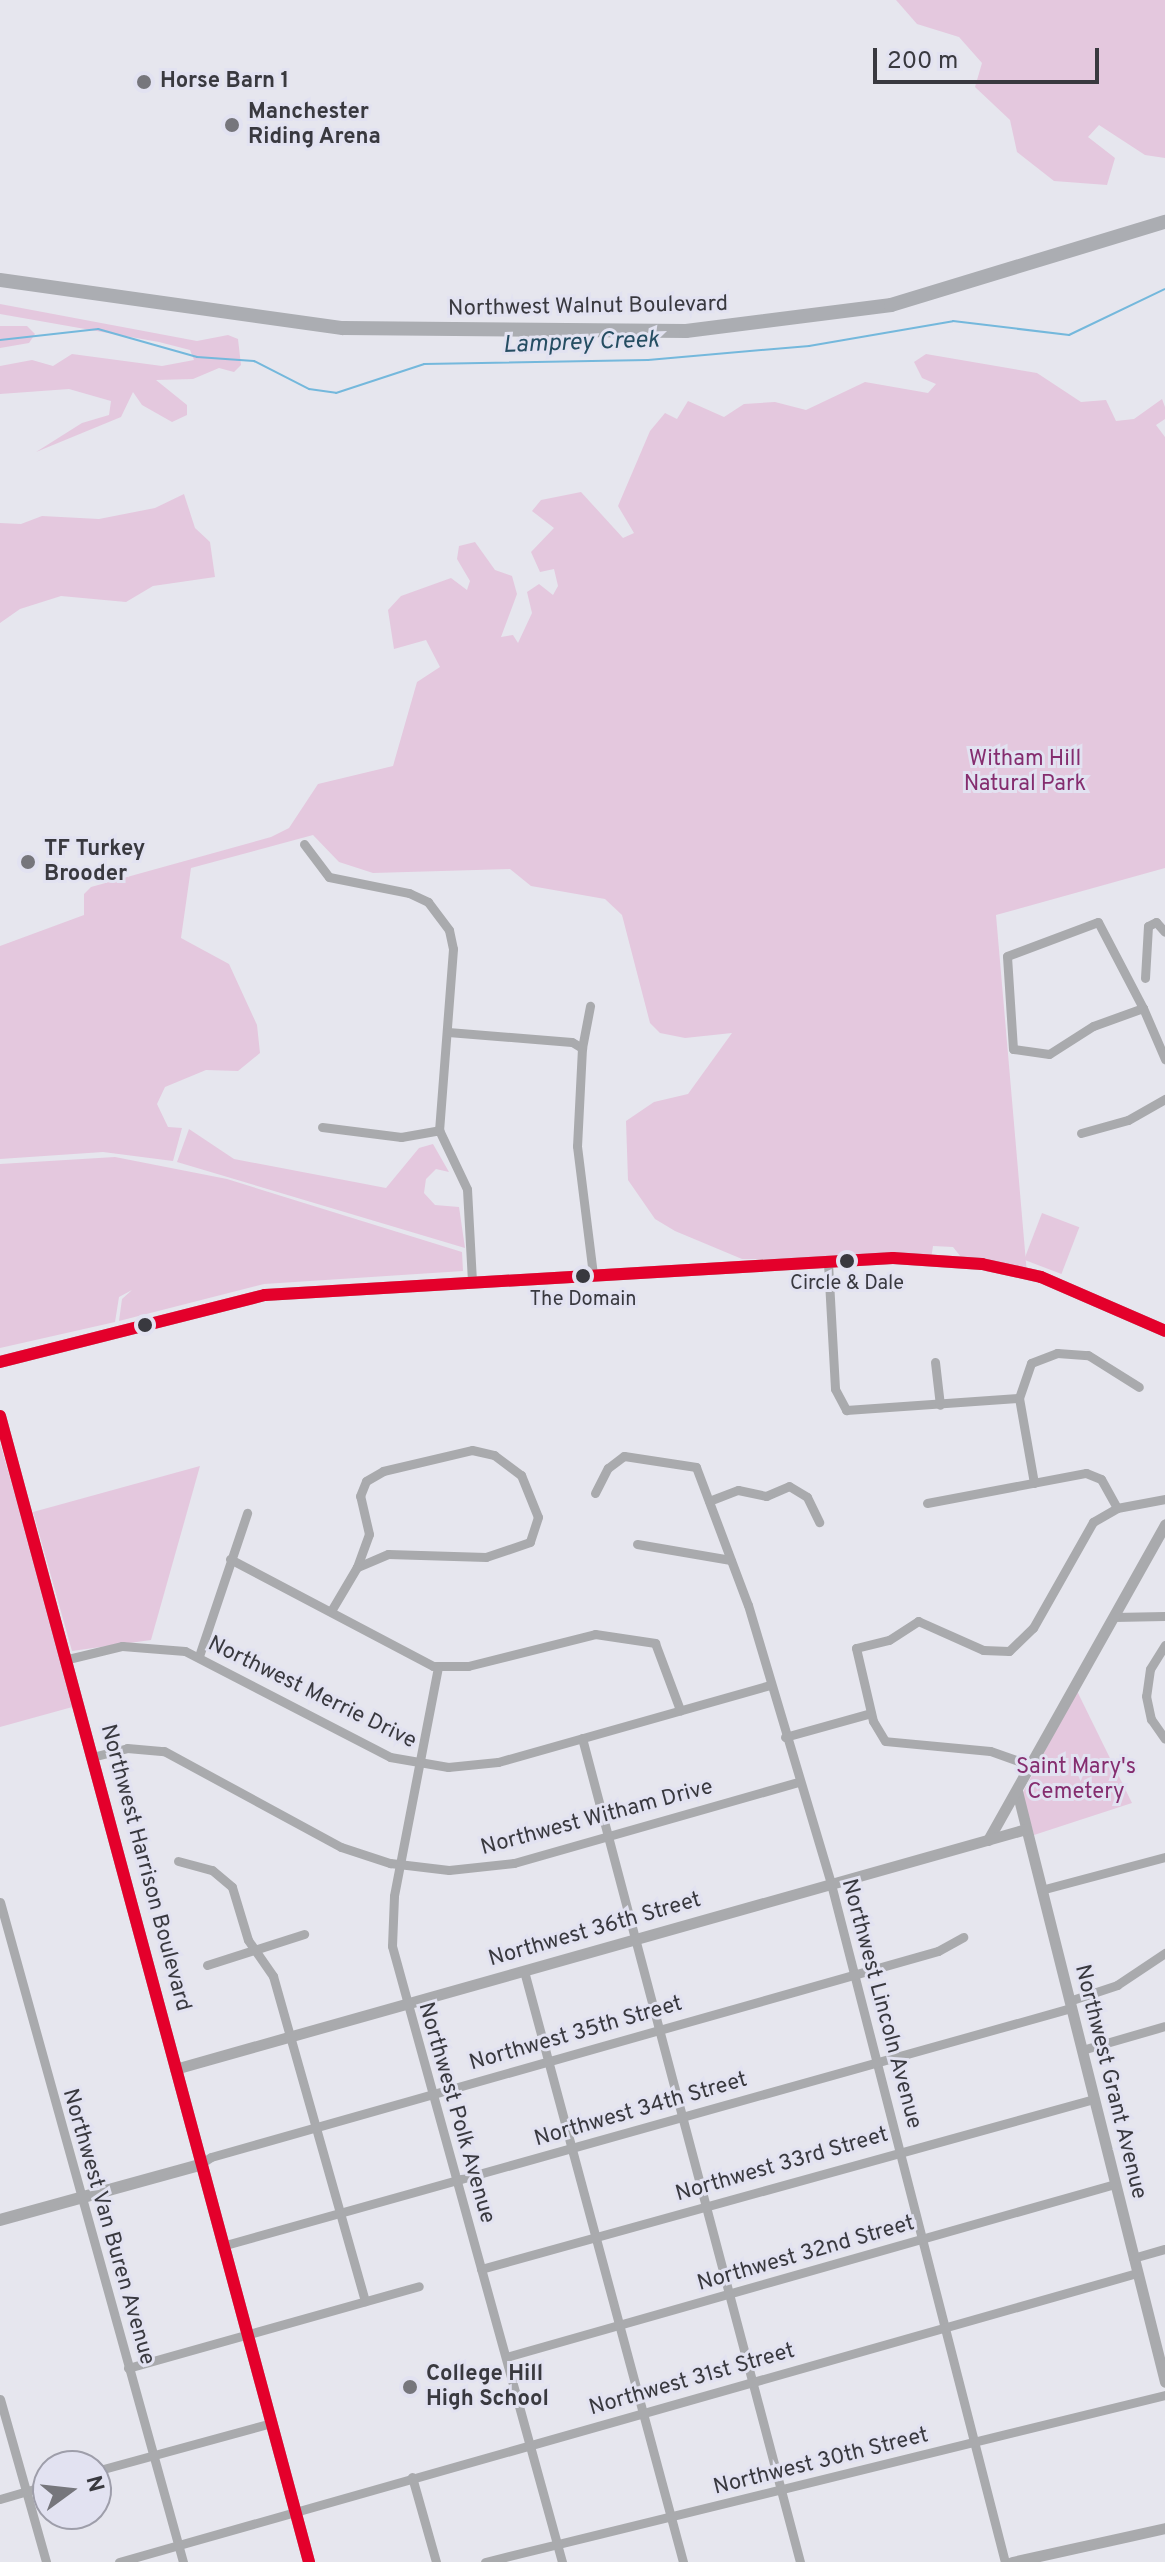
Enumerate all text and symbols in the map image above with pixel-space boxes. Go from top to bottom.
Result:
scale bar [877,32,1103,82]
text: 200 m [887,47,958,77]
place label: Horse Barn 1 [160,69,289,95]
marker: Horse Barn 1 [135,73,153,91]
place label: Manchester Riding Arena [248,99,382,150]
marker: Manchester Riding Arena [223,116,241,134]
street label: Northwest Walnut Boulevard [448,291,728,323]
water label: Lamprey Creek [502,327,660,361]
park label: Witham Hill Natural Park [964,746,1086,798]
place label: TF Turkey Brooder [44,836,145,888]
marker: TF Turkey Brooder [19,853,37,871]
marker: Circle & Dale [839,1253,855,1269]
marker: The Domain [575,1268,591,1284]
place label: Circle & Dale [790,1272,904,1296]
place label: The Domain [529,1288,637,1312]
unlabelled marker [137,1317,153,1333]
street label: Northwest Merrie Drive [203,1631,421,1755]
street label: Northwest Harrison Boulevard [94,1722,196,2014]
park label: Saint Mary's Cemetery [1016,1754,1136,1806]
street label: Northwest Witham Drive [478,1774,716,1862]
street label: Northwest Lincoln Avenue [835,1876,927,2132]
street label: Northwest 36th Street [486,1887,704,1973]
street label: Northwest Grant Avenue [1068,1962,1152,2202]
street label: Northwest 35th Street [466,1991,686,2077]
street label: Northwest Polk Avenue [412,1999,500,2227]
street label: Northwest 34th Street [531,2067,751,2153]
street label: Northwest Van Buren Avenue [56,2085,160,2369]
street label: Northwest 33rd Street [673,2122,891,2208]
street label: Northwest 32nd Street [694,2210,918,2298]
street label: Northwest 31st Street [586,2338,798,2422]
place label: College Hill High School [426,2361,549,2412]
marker: College Hill High School [401,2378,419,2396]
street label: Northwest 30th Street [711,2423,931,2501]
north arrow [32,2450,112,2530]
text: N [79,2473,109,2495]

